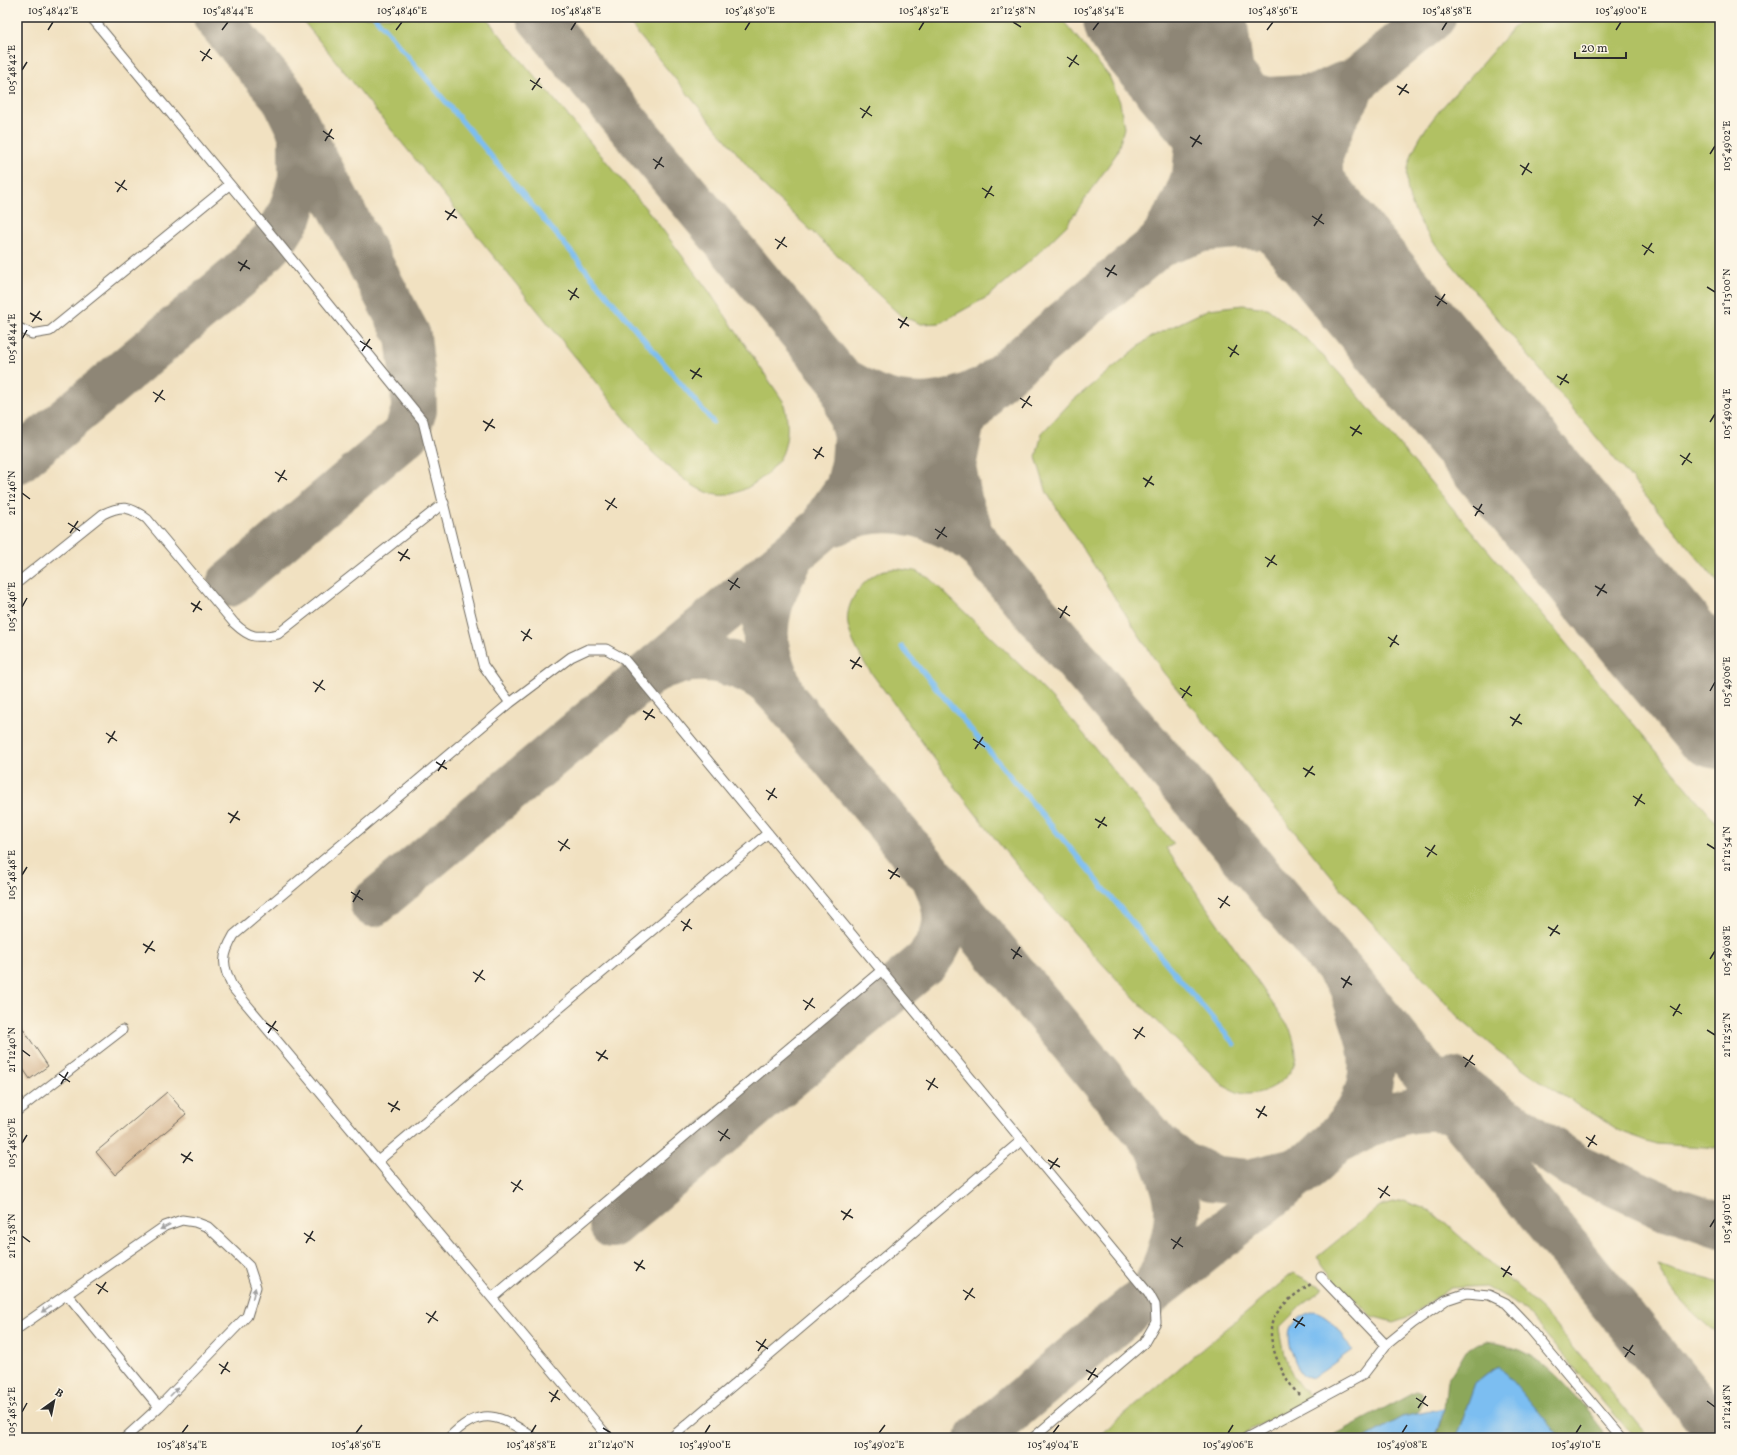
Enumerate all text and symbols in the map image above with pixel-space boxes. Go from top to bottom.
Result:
text: 105°48'42"E [28,4,78,18]
text: 105°48'44"E [203,4,253,18]
text: 105°48'46"E [377,4,427,18]
text: 105°48'48"E [551,4,601,18]
text: 105°48'50"E [725,4,775,18]
text: 105°48'52"E [899,4,949,18]
text: 21°12'58"N [991,4,1036,18]
text: 105°48'54"E [1074,4,1124,18]
text: 105°48'56"E [1248,4,1298,18]
text: 105°48'58"E [1422,4,1472,18]
text: 105°49'00"E [1595,4,1647,18]
scale bar [1575,34,1626,60]
text: 20 m [1581,41,1608,57]
text: 105°48'42"E [5,45,19,95]
text: 105°49'02"E [1720,121,1734,171]
text: 21°13'00"N [1720,268,1734,315]
text: 105°48'44"E [5,314,19,364]
text: 105°49'04"E [1720,389,1734,439]
text: 21°12'46"N [5,470,19,516]
text: 105°48'46"E [5,582,19,632]
text: 105°49'06"E [1720,657,1734,707]
text: 21°12'54"N [1720,826,1734,872]
text: 105°48'48"E [5,850,19,900]
text: 105°49'08"E [1720,926,1734,976]
text: 21°12'52"N [1720,1012,1734,1057]
text: 21°12'40"N [5,1027,19,1073]
text: 105°48'50"E [5,1118,19,1168]
text: 105°49'10"E [1720,1194,1734,1244]
text: 21°12'38"N [5,1213,19,1259]
one-way arrow [159,1224,170,1230]
one-way arrow [251,1286,257,1299]
one-way arrow [41,1305,51,1313]
north arrow [34,1381,74,1421]
text: 21°12'48"N [1720,1384,1734,1429]
text: B [51,1386,66,1402]
text: 105°48'52"E [5,1387,19,1437]
one-way arrow [169,1387,178,1397]
text: 105°48'54"E [157,1438,207,1452]
text: 105°48'56"E [331,1438,381,1452]
text: 105°48'58"E [506,1438,556,1452]
text: 21°12'40"N [588,1438,634,1452]
text: 105°49'00"E [679,1438,731,1452]
text: 105°49'02"E [854,1438,904,1452]
text: 105°49'04"E [1028,1438,1078,1452]
text: 105°49'06"E [1203,1438,1253,1452]
text: 105°49'08"E [1377,1438,1427,1452]
text: 105°49'10"E [1551,1438,1601,1452]

